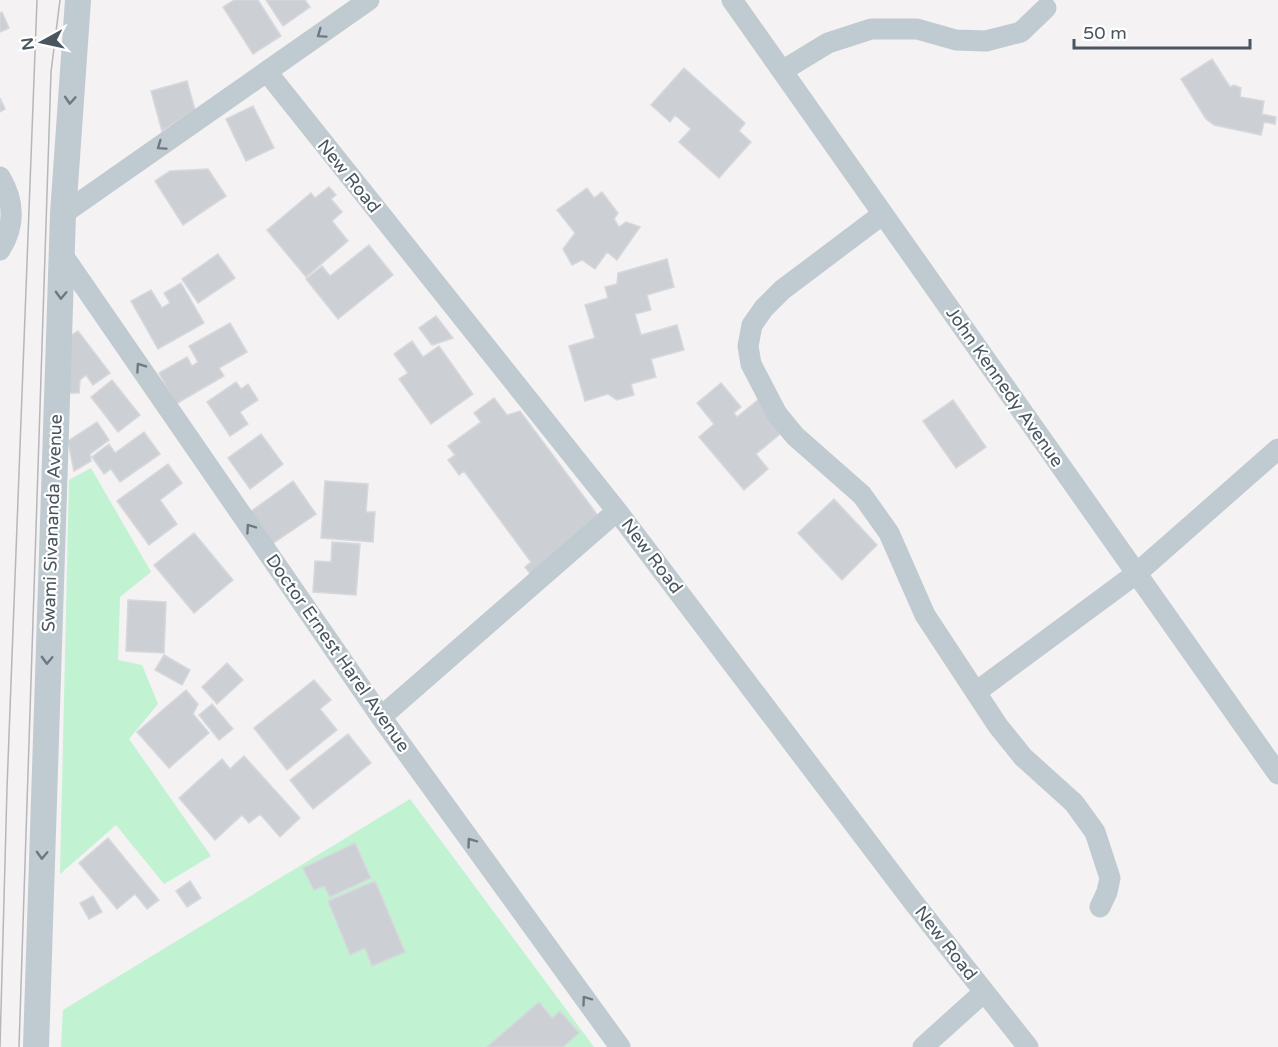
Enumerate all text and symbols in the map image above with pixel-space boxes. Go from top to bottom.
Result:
north arrow [12,12,72,72]
scale bar [1074,12,1250,50]
text: 50 m [1083,22,1127,44]
one-way arrow [316,27,327,38]
text: N [17,36,39,52]
one-way arrow [64,96,77,105]
street label: New Road [313,135,385,217]
one-way arrow [157,139,168,150]
one-way arrow [54,290,67,299]
street label: John Kennedy Avenue [941,303,1069,471]
one-way arrow [136,363,147,374]
street label: Swami Sivananda Avenue [37,414,67,632]
street label: New Road [617,514,687,598]
one-way arrow [246,524,257,535]
street label: Doctor Ernest Harel Avenue [261,550,415,756]
one-way arrow [41,656,54,665]
one-way arrow [468,837,479,848]
one-way arrow [35,851,48,860]
street label: New Road [910,901,982,985]
one-way arrow [582,995,593,1006]

